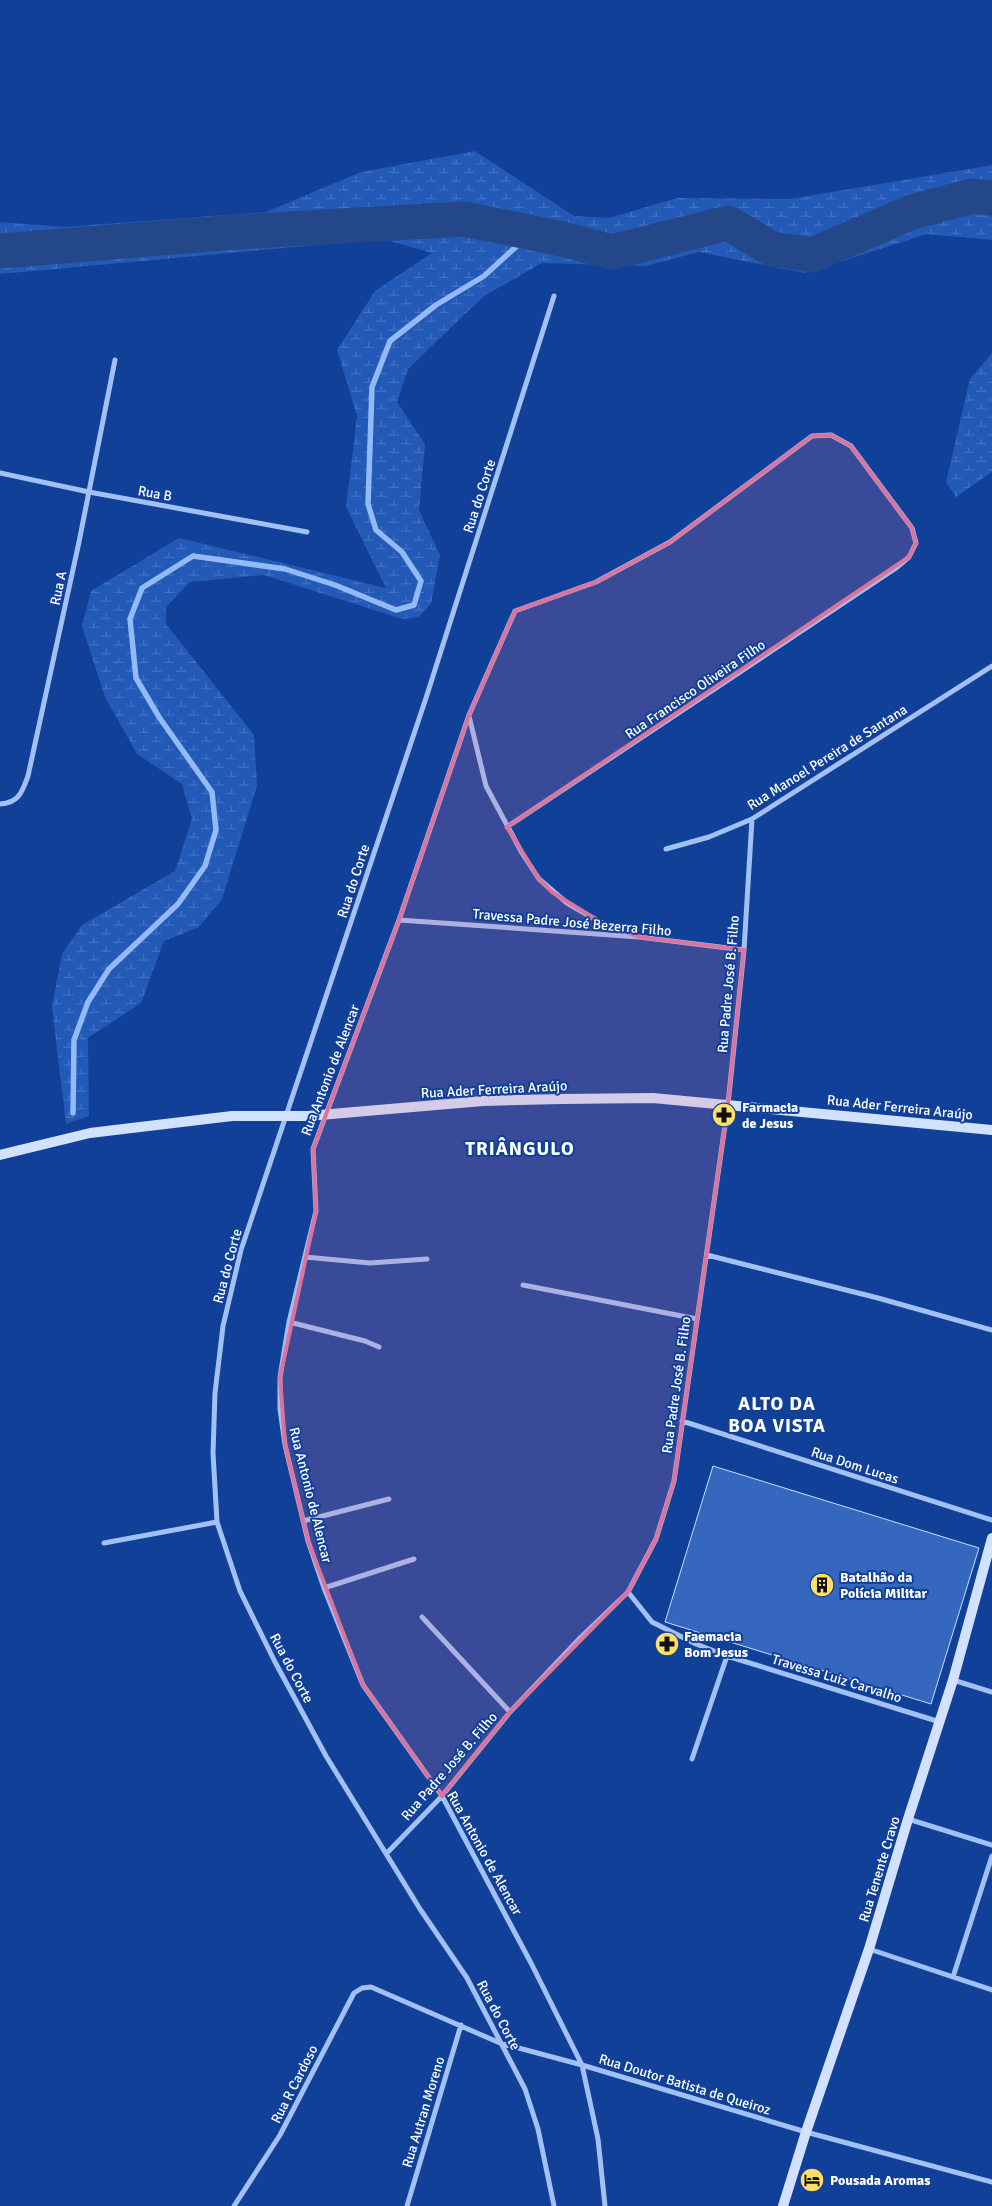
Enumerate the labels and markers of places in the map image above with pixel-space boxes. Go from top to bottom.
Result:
place label: Farmacia de Jesus [742,1099,798,1132]
pharmacy icon: Farmacia de Jesus [711,1102,737,1128]
place label: Batalhão da Polícia Militar [840,1569,927,1602]
building icon: Batalhão da Polícia Militar [809,1572,835,1598]
place label: Faemacia Bom Jesus [684,1628,748,1661]
pharmacy icon: Faemacia Bom Jesus [654,1631,680,1657]
hotel icon: Pousada Aromas [799,2167,825,2193]
place label: Pousada Aromas [830,2172,930,2189]

